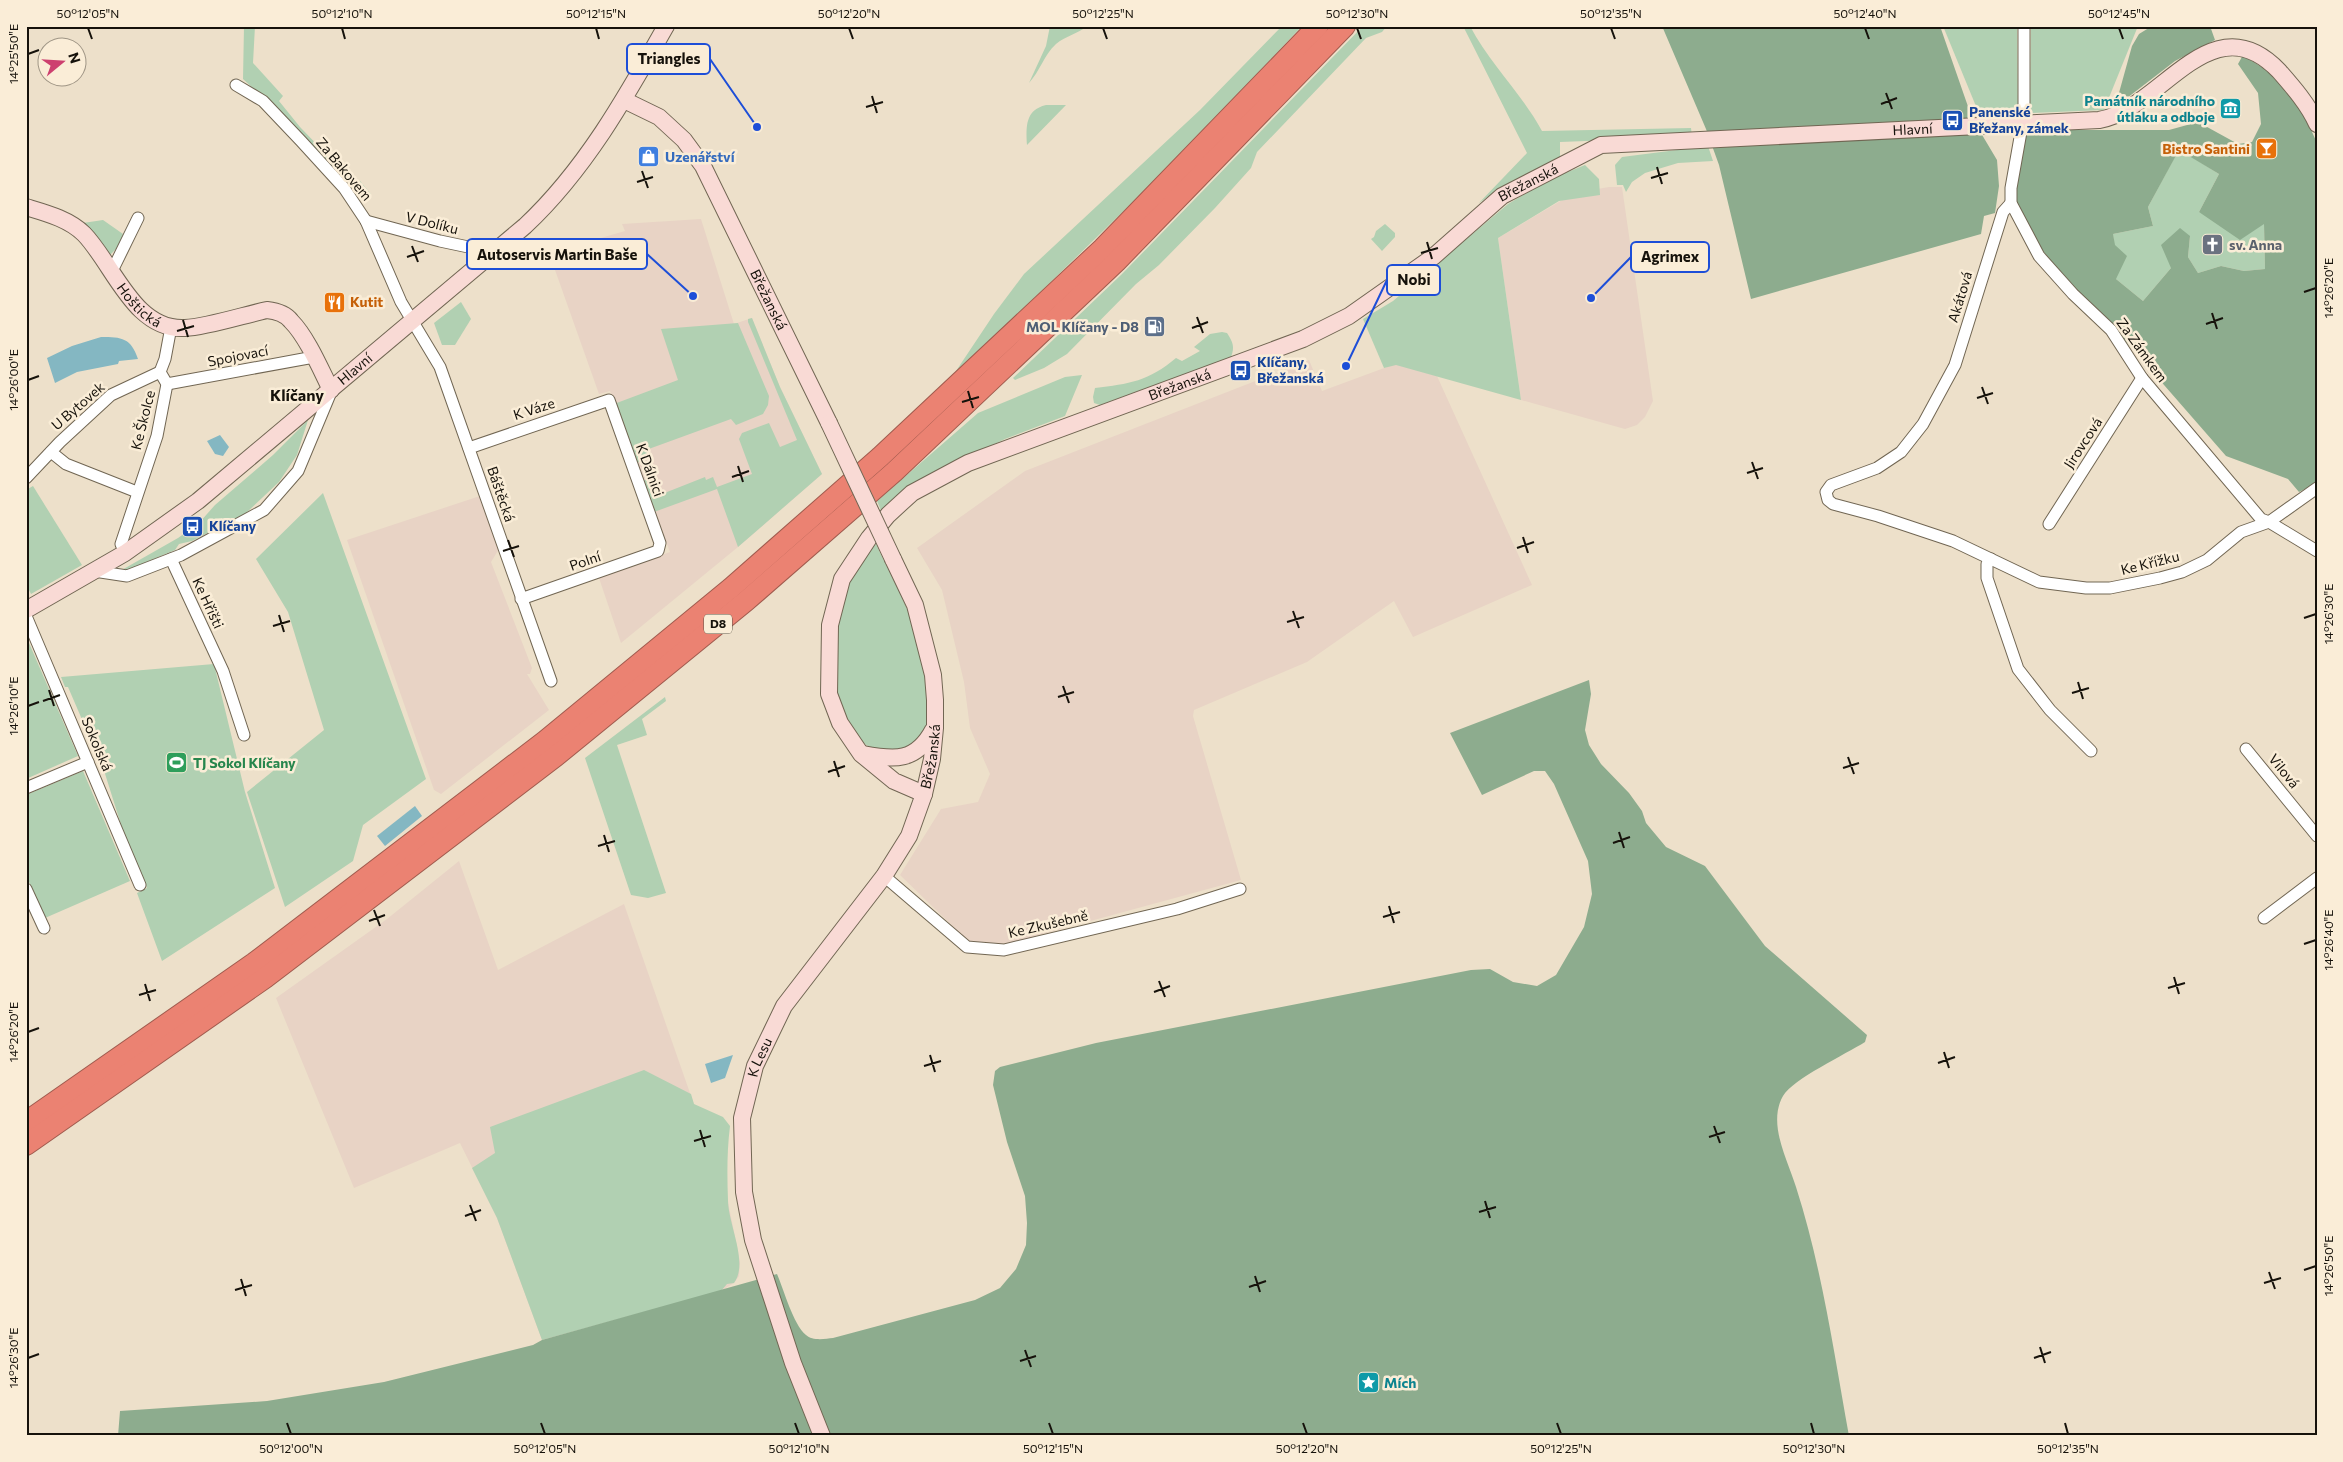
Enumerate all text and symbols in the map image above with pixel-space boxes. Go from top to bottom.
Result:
text: 50°12'05"N [57,6,119,20]
text: 50°12'10"N [311,6,373,20]
text: 50°12'15"N [566,6,626,20]
text: 50°12'20"N [818,6,880,20]
text: 50°12'25"N [1072,6,1134,20]
text: 50°12'30"N [1326,6,1388,20]
text: 50°12'35"N [1580,6,1642,20]
text: 50°12'40"N [1833,6,1897,20]
text: 50°12'45"N [2088,6,2150,20]
text: 14°25'50"E [6,24,20,84]
north arrow [38,38,88,88]
callout: Triangles [627,44,710,74]
text: Triangles [638,49,700,67]
text: N [65,50,85,65]
place label: Památník národního útlaku a odboje [2084,92,2215,125]
museum icon: Památník národního útlaku a odboje [2219,97,2243,121]
place label: Panenské Břežany, zámek [1969,103,2069,136]
bus stop icon: Panenské Břežany, zámek [1941,108,1965,132]
street label: Hlavní [1892,119,1933,138]
street label: Za Bakovem [313,133,376,204]
bar icon: Bistro Santini [2254,137,2278,161]
place label: Bistro Santini [2162,140,2250,157]
shop icon: Uzenářství [637,145,661,169]
place label: Uzenářství [665,148,736,165]
street label: Břežanská [1495,160,1561,205]
street label: V Dolíku [404,208,460,237]
church icon: sv. Anna [2201,233,2225,257]
place label: sv. Anna [2229,236,2282,253]
callout: Autoservis Martin Baše [467,239,647,269]
callout: Agrimex [1631,242,1709,272]
text: Autoservis Martin Baše [477,245,637,263]
text: Agrimex [1641,247,1700,265]
text: 14°26'20"E [2321,258,2335,318]
callout: Nobi [1387,265,1440,295]
street label: Břežanská [747,266,791,333]
street label: Akátová [1944,269,1975,324]
text: Nobi [1397,270,1431,288]
street label: Hoštická [114,279,164,331]
restaurant icon: Kutit [322,290,346,314]
place label: Kutit [350,293,383,310]
street label: Za Zámkem [2113,314,2171,385]
fuel station icon: MOL Klíčany - D8 [1143,315,1167,339]
place label: MOL Klíčany - D8 [1026,318,1139,335]
street label: Spojovací [206,341,270,370]
text: 14°26'00"E [6,349,20,411]
street label: Hlavní [334,349,376,388]
place label: Klíčany, Břežanská [1257,353,1324,386]
bus stop icon: Klíčany, Břežanská [1229,358,1253,382]
street label: Břežanská [1146,365,1213,404]
street label: U Bytovek [48,378,108,433]
district label: Klíčany [270,385,324,404]
street label: Ke Školce [127,388,158,451]
street label: K Váze [511,394,557,423]
street label: Jirovcová [2060,414,2105,471]
street label: K Dálnici [633,441,668,499]
street label: Báštěcká [484,464,519,524]
bus stop icon: Klíčany [181,514,205,538]
place label: Klíčany [209,517,257,534]
street label: Polní [567,547,603,574]
street label: Ke Křížku [2119,547,2181,578]
street label: Ke Hřišti [189,575,228,631]
text: 14°26'30"E [2321,584,2335,644]
road number: D8 [704,614,732,634]
text: 14°26'10"E [6,677,20,735]
street label: Sokolská [79,714,116,773]
street label: Břežanská [916,724,943,790]
street label: Vilová [2265,750,2303,791]
sports icon: TJ Sokol Klíčany [165,751,189,775]
place label: TJ Sokol Klíčany [193,754,296,771]
street label: Ke Zkušebně [1006,906,1089,941]
text: 14°26'40"E [2321,910,2335,970]
text: 14°26'20"E [6,1002,20,1062]
street label: K Lesu [744,1035,775,1079]
text: 14°26'50"E [2321,1236,2335,1296]
text: 14°26'30"E [6,1328,20,1388]
place icon: Mích [1356,1371,1380,1395]
place label: Mích [1384,1374,1416,1391]
text: 50°12'00"N [259,1441,323,1455]
text: 50°12'05"N [514,1441,576,1455]
text: 50°12'10"N [768,1441,830,1455]
text: 50°12'15"N [1023,1441,1083,1455]
text: 50°12'20"N [1276,1441,1338,1455]
text: 50°12'25"N [1530,1441,1592,1455]
text: 50°12'30"N [1783,1441,1845,1455]
text: 50°12'35"N [2037,1441,2099,1455]

